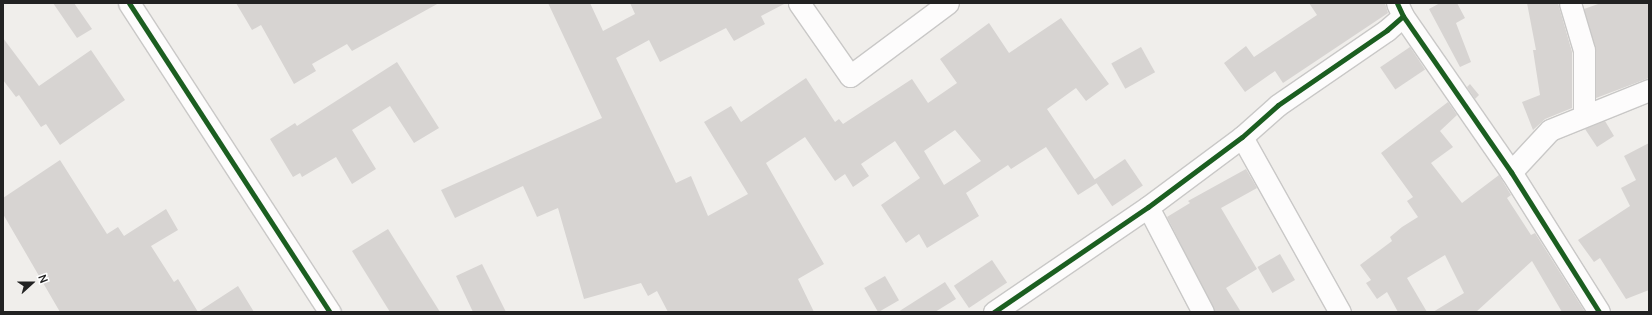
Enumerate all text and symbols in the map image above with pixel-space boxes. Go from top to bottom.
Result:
north arrow [12,263,52,303]
text: N [35,272,52,285]

